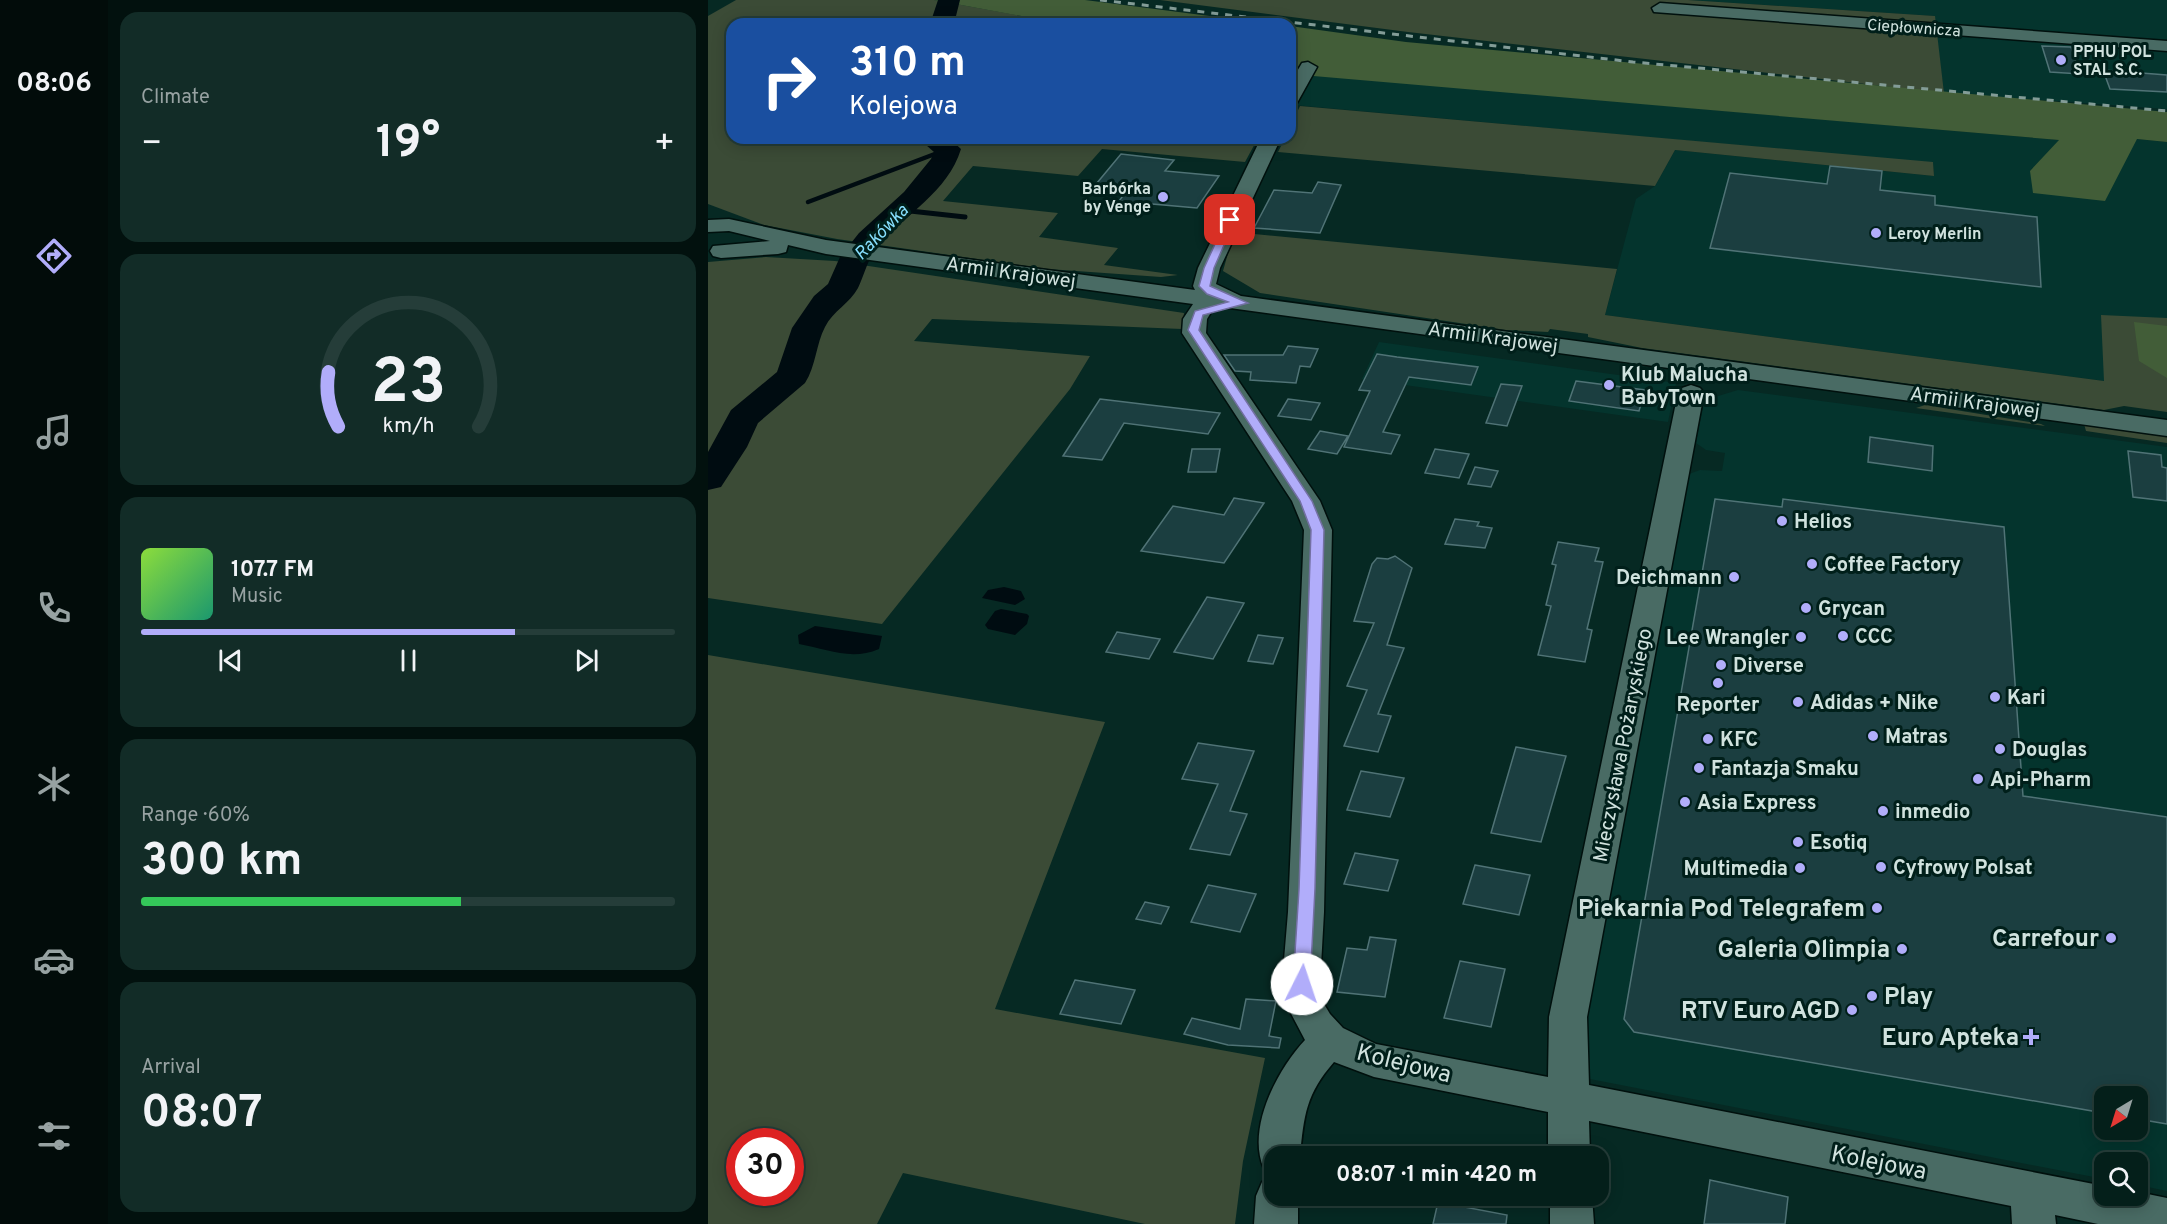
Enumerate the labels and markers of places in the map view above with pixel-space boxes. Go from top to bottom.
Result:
place label: PPHU POL STAL S.C. [2073,43,2151,81]
marker: PPHU POL STAL S.C. [2054,53,2068,67]
place label: Barbórka by Venge [1082,180,1151,218]
marker: Barbórka by Venge [1156,190,1170,204]
pin [1204,194,1255,245]
place label: Leroy Merlin [1888,225,1981,245]
marker: Leroy Merlin [1869,226,1883,240]
place label: Klub Malucha BabyTown [1621,363,1748,412]
marker: Klub Malucha BabyTown [1602,378,1616,392]
place label: Helios [1794,510,1852,536]
marker: Helios [1775,514,1789,528]
place label: Coffee Factory [1824,553,1961,579]
marker: Coffee Factory [1805,557,1819,571]
place label: Deichmann [1616,566,1722,592]
marker: Deichmann [1727,570,1741,584]
place label: Grycan [1818,597,1885,623]
marker: Grycan [1799,601,1813,615]
place label: CCC [1855,625,1893,651]
place label: Lee Wrangler [1666,626,1790,652]
marker: CCC [1836,629,1850,643]
marker: Lee Wrangler [1794,630,1808,644]
place label: Diverse [1733,654,1804,680]
marker: Diverse [1714,658,1728,672]
marker: Reporter [1711,676,1725,690]
place label: Kari [2007,686,2046,712]
marker: Kari [1988,690,2002,704]
place label: Adidas + Nike [1810,691,1938,717]
place label: Reporter [1677,693,1760,719]
marker: Adidas + Nike [1791,695,1805,709]
place label: Matras [1885,725,1948,751]
place label: KFC [1720,728,1758,754]
marker: Matras [1866,729,1880,743]
marker: KFC [1701,732,1715,746]
place label: Douglas [2012,738,2087,764]
marker: Douglas [1993,742,2007,756]
place label: Fantazja Smaku [1711,757,1859,783]
marker: Fantazja Smaku [1692,761,1706,775]
place label: Api-Pharm [1990,768,2091,794]
marker: Api-Pharm [1971,772,1985,786]
place label: Asia Express [1697,791,1817,817]
marker: Asia Express [1678,795,1692,809]
place label: inmedio [1895,800,1970,826]
marker: inmedio [1876,804,1890,818]
place label: Esotiq [1810,831,1868,857]
marker: Esotiq [1791,835,1805,849]
place label: Cyfrowy Polsat [1893,856,2033,882]
place label: Multimedia [1684,857,1788,883]
marker: Cyfrowy Polsat [1874,860,1888,874]
marker: Multimedia [1793,861,1807,875]
place label: Piekarnia Pod Telegrafem [1578,895,1865,925]
marker: Piekarnia Pod Telegrafem [1870,901,1884,915]
place label: Carrefour [1992,925,2099,955]
marker: Carrefour [2104,931,2118,945]
place label: Galeria Olimpia [1718,936,1890,966]
marker: Galeria Olimpia [1895,942,1909,956]
place label: Play [1884,983,1933,1013]
marker: Play [1865,989,1879,1003]
place label: RTV Euro AGD [1681,997,1840,1027]
marker: RTV Euro AGD [1845,1003,1859,1017]
place label: Euro Apteka [1882,1024,2019,1054]
marker: Euro Apteka [2024,1030,2038,1044]

